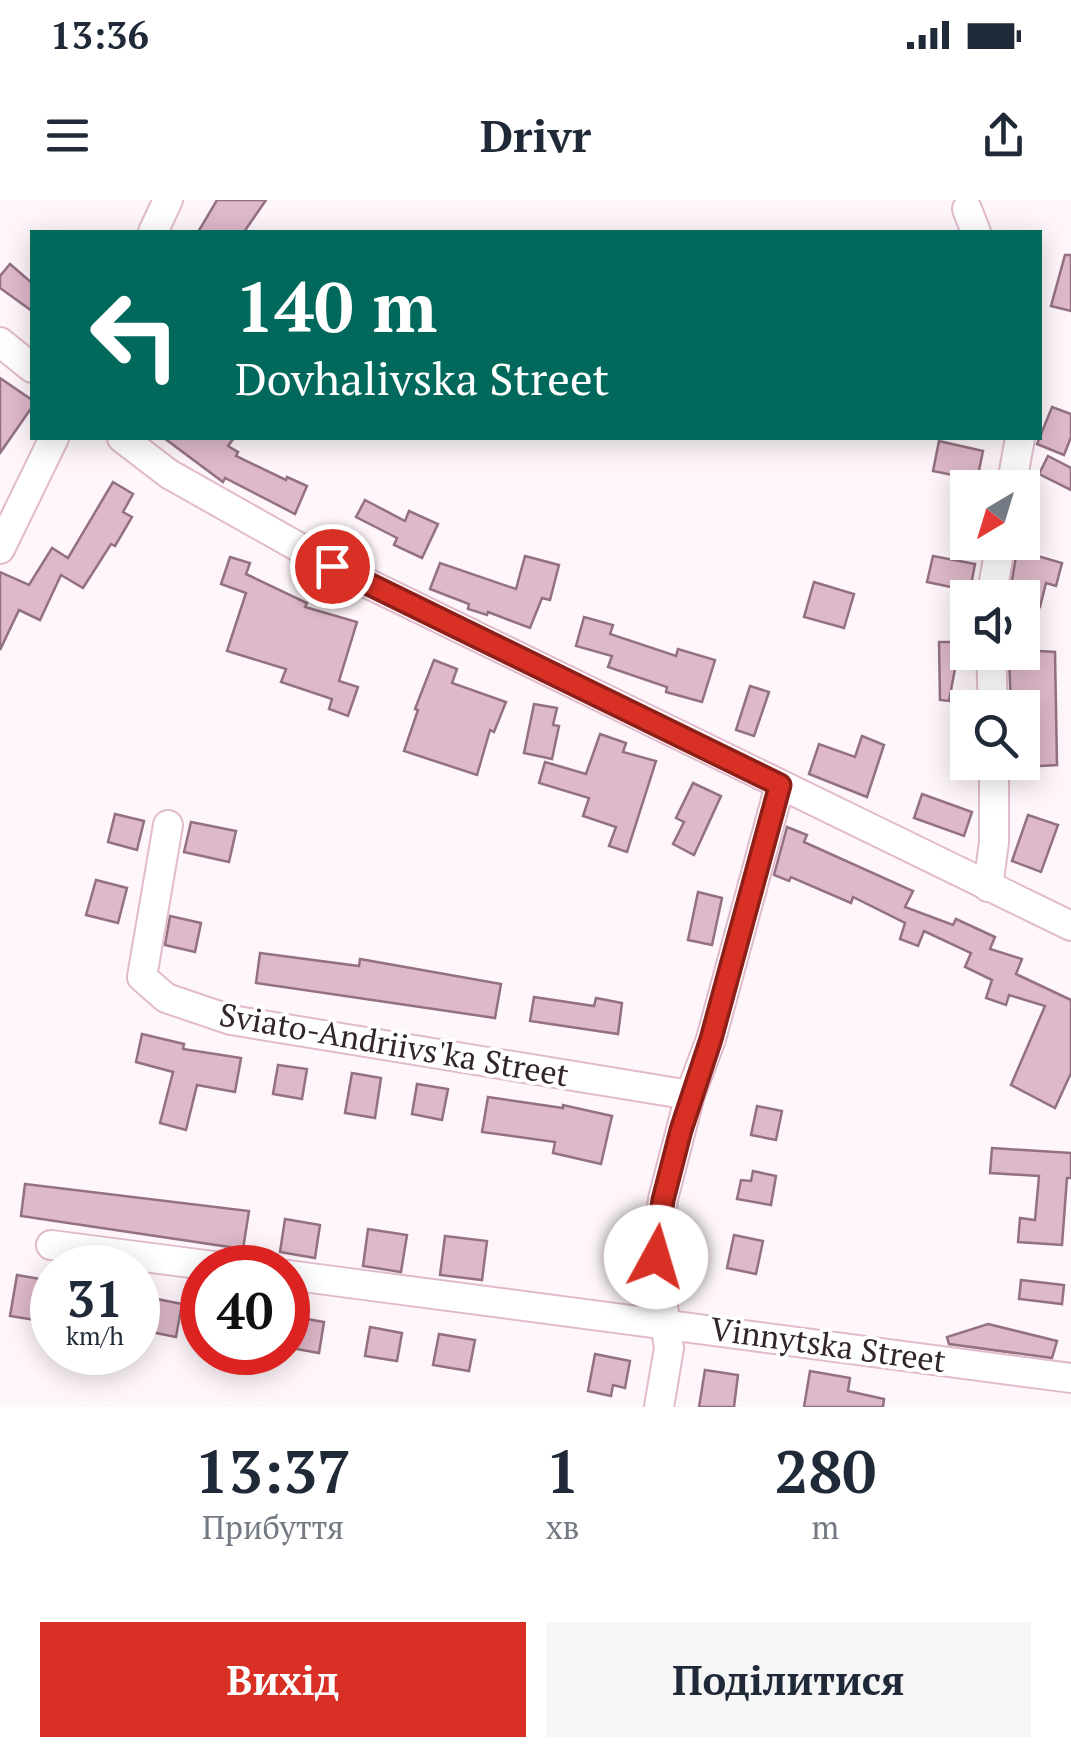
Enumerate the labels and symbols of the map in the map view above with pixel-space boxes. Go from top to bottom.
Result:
north arrow [950,470,1040,560]
pin [290,524,375,609]
street label: Sviato-Andriivs'ka Street [216,993,572,1095]
position arrow [604,1205,708,1309]
speed limit sign: 40 [180,1245,310,1375]
street label: Vinnytska Street [708,1307,949,1381]

